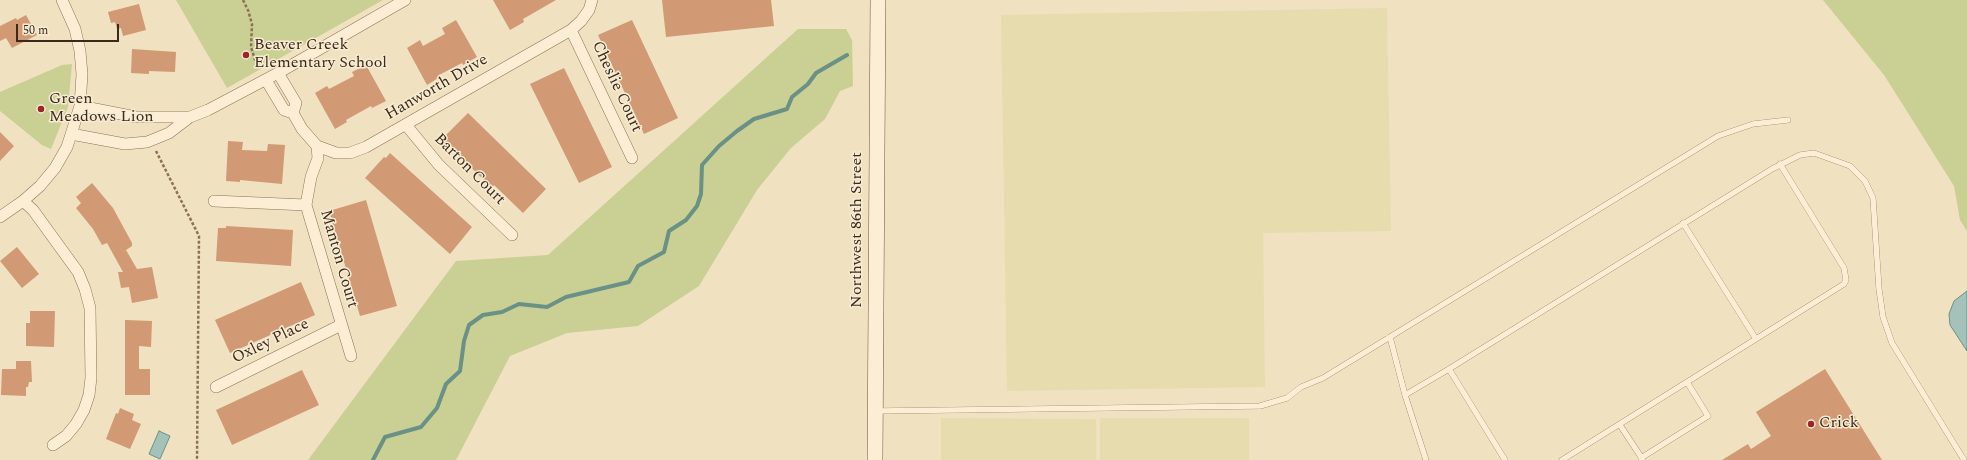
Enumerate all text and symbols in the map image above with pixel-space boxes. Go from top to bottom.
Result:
scale bar [18,16,121,42]
text: 50 m [23,21,48,40]
place label: Beaver Creek Elementary School [254,36,387,74]
street label: Cheslie Court [587,38,645,136]
marker: Beaver Creek Elementary School [241,50,251,60]
street label: Hanworth Drive [382,51,492,125]
place label: Green Meadows Lion [49,90,154,128]
marker: Green Meadows Lion [36,104,46,114]
street label: Barton Court [429,130,509,210]
street label: Northwest 86th Street [848,152,868,308]
street label: Manton Court [315,208,361,310]
street label: Oxley Place [229,315,313,369]
place label: Crick [1819,414,1859,434]
marker: Crick [1806,419,1816,429]

